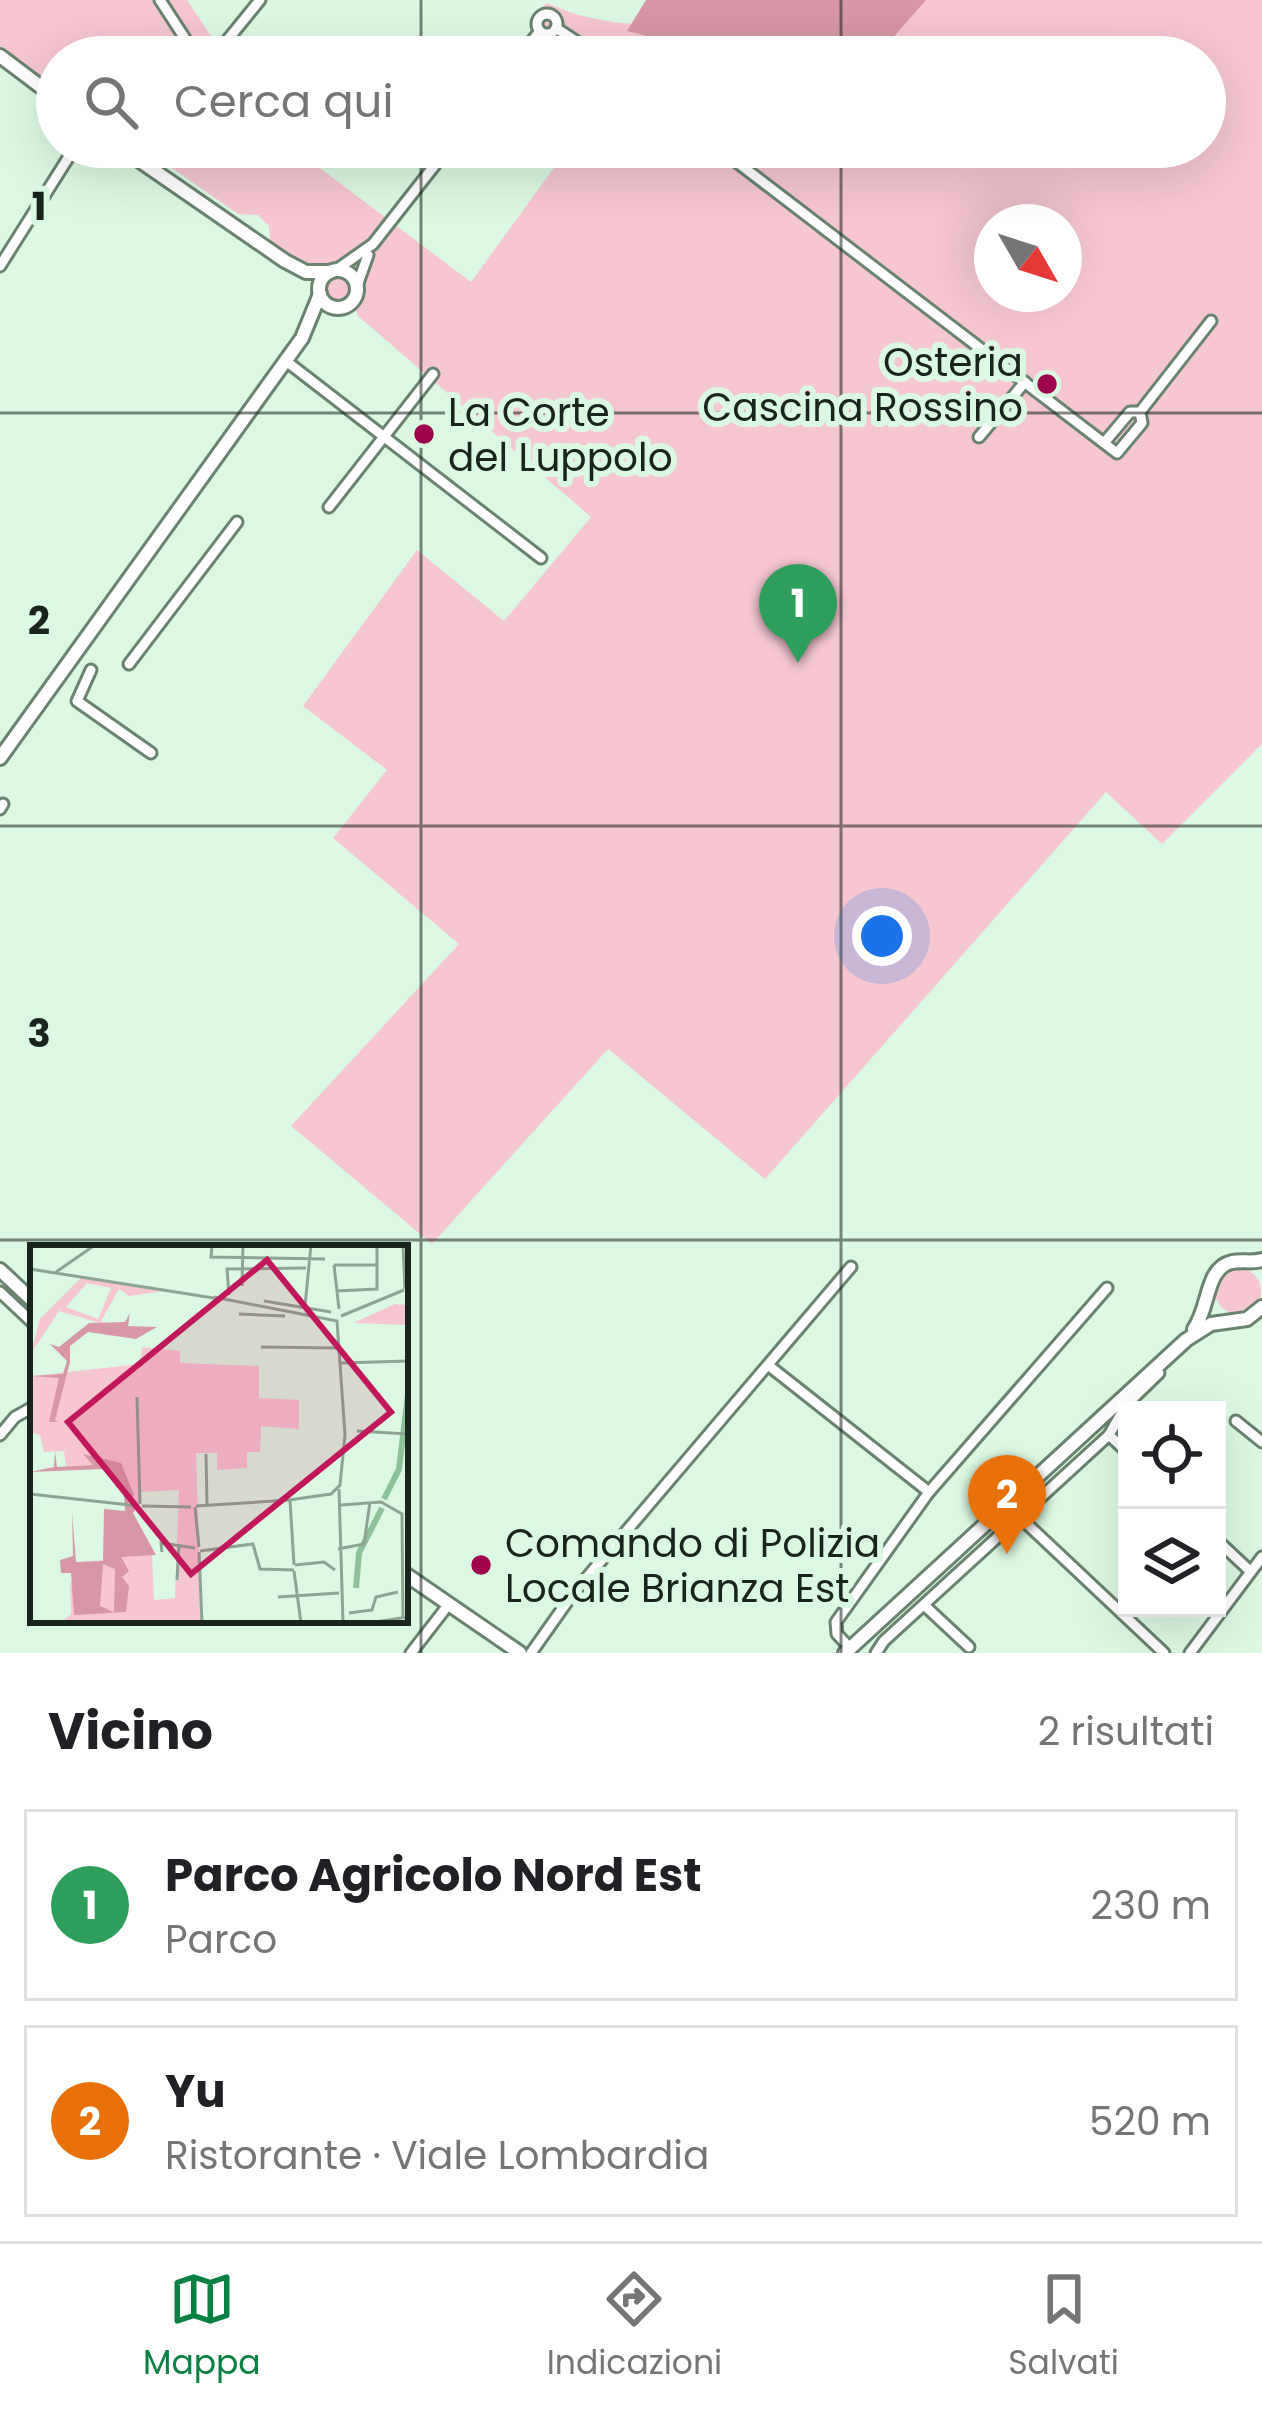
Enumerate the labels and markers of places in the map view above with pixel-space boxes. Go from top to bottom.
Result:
place label: Osteria Cascina Rossino [702,335,1023,435]
marker: Osteria Cascina Rossino [1034,371,1060,397]
place label: La Corte del Luppolo [448,385,673,485]
marker: La Corte del Luppolo [411,421,437,447]
pin: 1 [759,564,837,663]
pin: 2 [968,1455,1046,1554]
place label: Comando di Polizia Locale Brianza Est [505,1516,880,1616]
marker: Comando di Polizia Locale Brianza Est [468,1552,494,1578]

